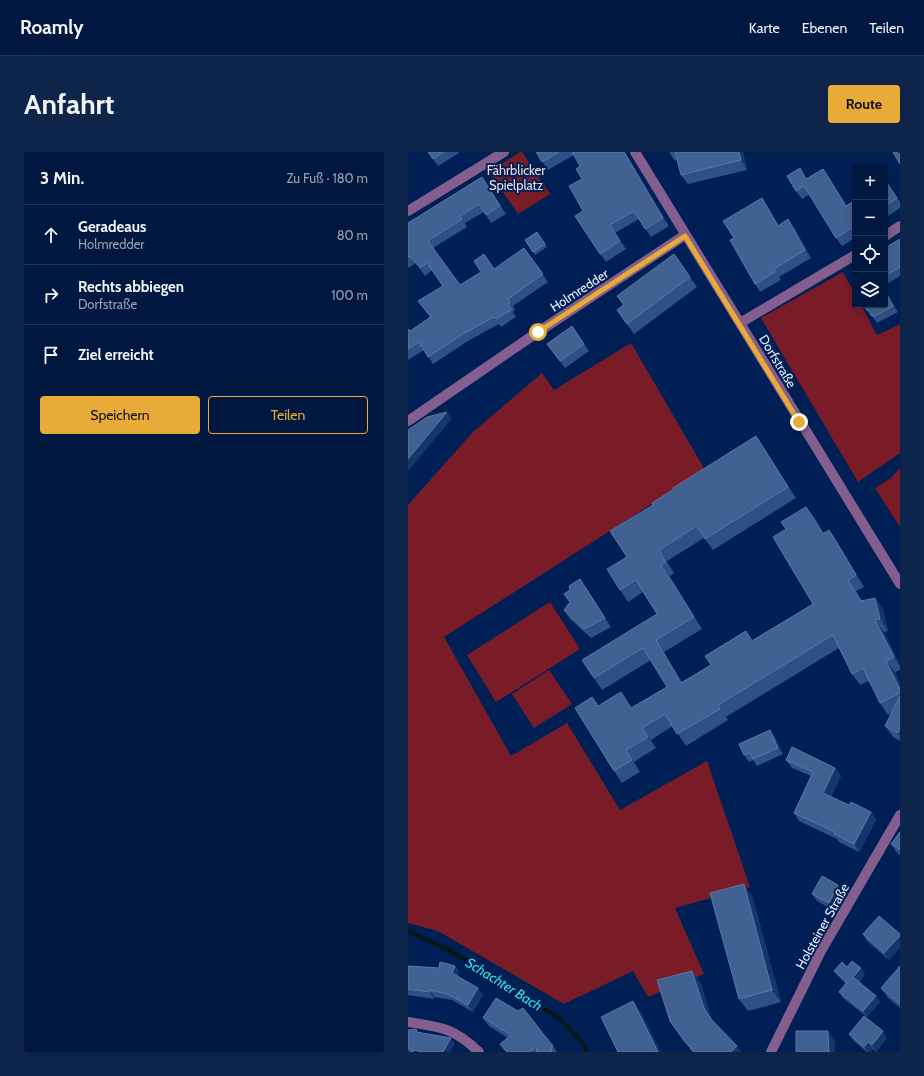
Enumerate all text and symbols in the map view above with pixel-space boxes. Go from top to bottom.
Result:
text: Roamly [20,16,83,39]
text: Karte [749,19,780,37]
text: Ebenen [802,19,847,37]
text: Teilen [869,19,904,37]
button: Route [828,85,900,123]
text: Anfahrt [24,87,114,121]
park label: Fährblicker Spielplatz [487,162,546,193]
map controls [852,164,888,308]
button: + [852,164,888,200]
text: 3 Min. [40,168,84,188]
text: Zu Fuß · 180 m [286,170,368,186]
button: − [852,200,888,236]
text: Geradeaus [78,218,146,236]
icon: ahead [40,224,62,246]
text: 80 m [337,227,368,243]
text: Holmredder [78,236,144,252]
button: locate [852,236,888,272]
street label: Holmredder [547,265,612,315]
button: layers [852,272,888,308]
text: Rechts abbiegen [78,278,184,296]
icon: right [40,284,62,306]
text: 100 m [331,287,368,303]
text: Dorfstraße [78,296,137,312]
route start [529,323,547,341]
street label: Dorfstraße [756,332,800,391]
icon: arrive [40,344,62,366]
text: Ziel erreicht [78,346,154,364]
button: Speichern [40,396,200,434]
button: Teilen [208,396,368,434]
route end [790,413,808,431]
street label: Holsteiner Straße [792,880,852,972]
water label: Schachter Bach [462,953,546,1015]

